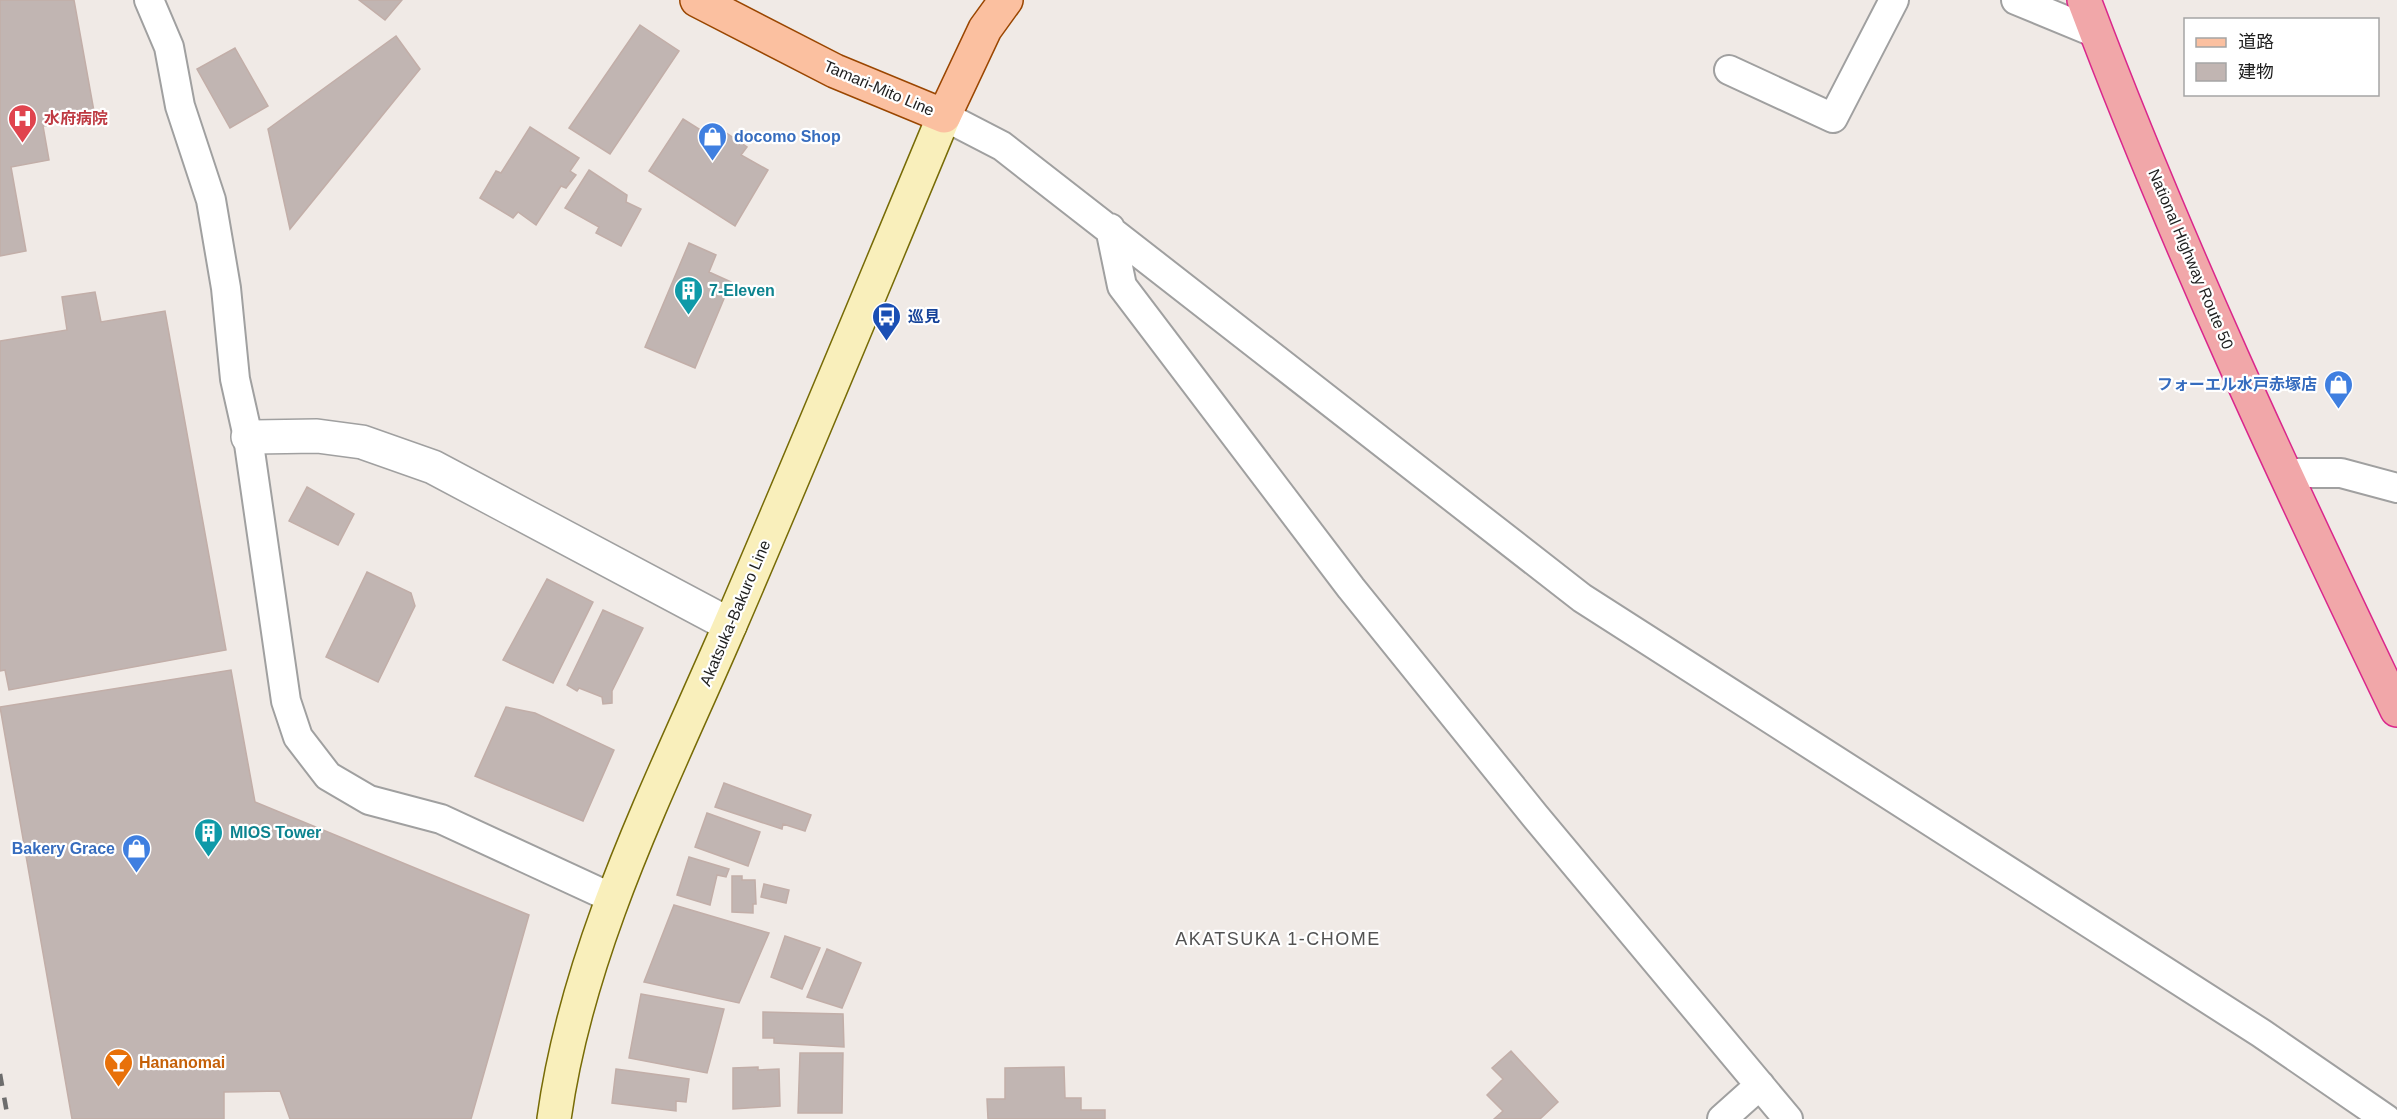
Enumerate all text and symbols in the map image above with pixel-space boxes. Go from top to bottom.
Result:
legend [2184,18,2379,96]
text: 道路 [2238,32,2274,52]
street label: Tamari-Mito Line [821,57,937,119]
text: 建物 [2238,62,2274,82]
hospital icon: 水府病院 [7,102,39,144]
place label: 水府病院 [44,110,108,127]
shop icon: docomo Shop [697,120,729,162]
place label: docomo Shop [734,128,841,145]
street label: National Highway Route 50 [2145,166,2237,352]
building icon: 7-Eleven [672,274,704,316]
place label: 7-Eleven [709,282,775,299]
bus stop icon: 巡見 [871,300,903,342]
place label: 巡見 [908,308,940,325]
shop icon: フォーエル水戸赤塚店 [2322,368,2354,410]
place label: フォーエル水戸赤塚店 [2157,376,2317,393]
street label: Akatsuka-Bakuro Line [697,538,773,688]
building icon: MIOS Tower [193,816,225,858]
place label: MIOS Tower [230,824,321,841]
shop icon: Bakery Grace [120,832,152,874]
place label: Bakery Grace [12,840,115,857]
district label: AKATSUKA 1-CHOME [1175,929,1381,949]
bar icon: Hananomai [102,1046,134,1088]
place label: Hananomai [139,1054,225,1071]

